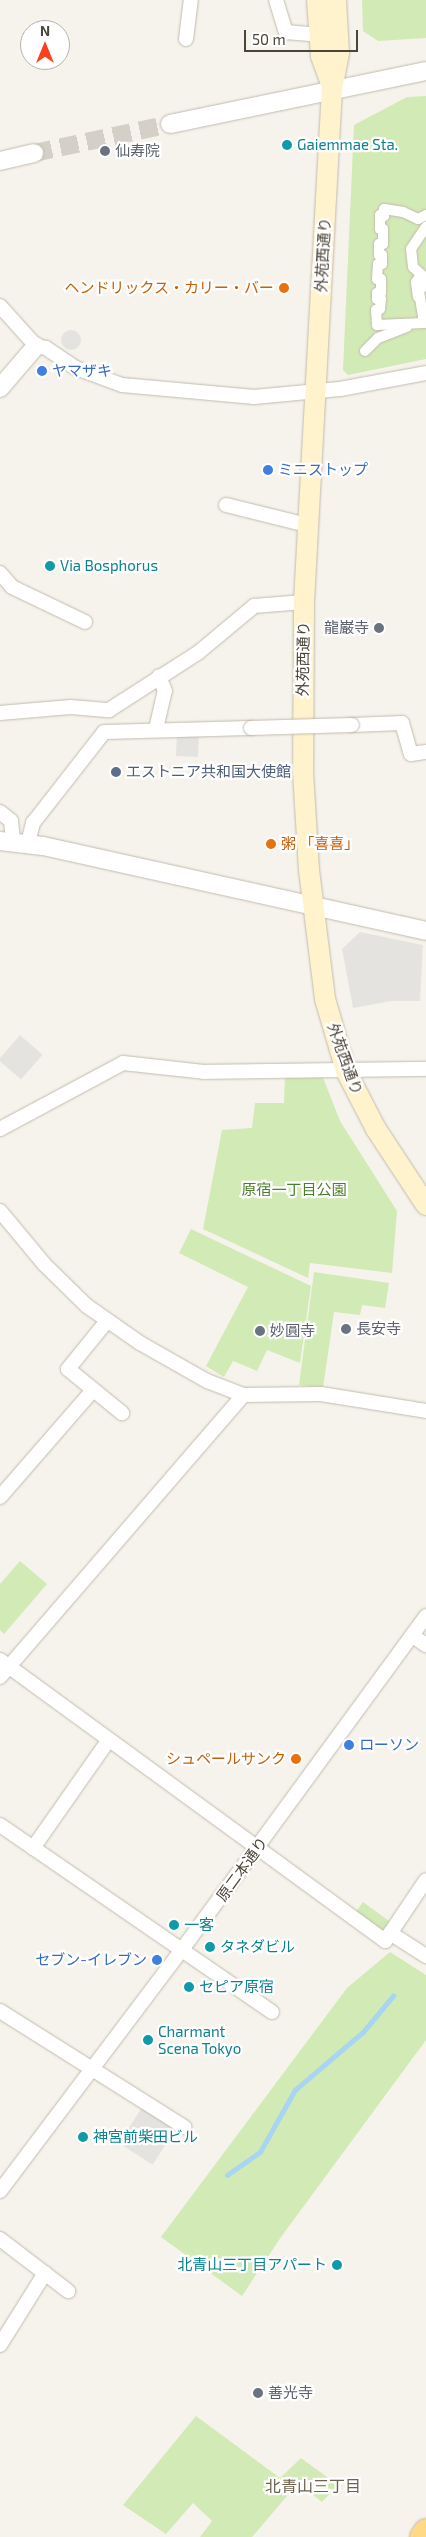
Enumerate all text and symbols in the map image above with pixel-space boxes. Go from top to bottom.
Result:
north arrow [20,20,70,70]
scale bar [246,20,360,52]
text: N [40,22,50,39]
text: 50 m [252,30,286,48]
place label: Gaiemmae Sta. [297,136,398,154]
marker: Gaiemmae Sta. [281,139,293,151]
place label: 仙寿院 [115,142,160,160]
marker: 仙寿院 [99,145,111,157]
street label: 外苑西通り [312,217,334,293]
place label: ヘンドリックス・カリー・バー [64,279,274,297]
marker: ヘンドリックス・カリー・バー [278,282,290,294]
place label: ヤマザキ [52,362,112,380]
marker: ヤマザキ [36,365,48,377]
place label: ミニストップ [278,461,368,479]
marker: ミニストップ [262,464,274,476]
place label: Via Bosphorus [60,557,158,575]
marker: Via Bosphorus [44,560,56,572]
place label: 龍巌寺 [324,619,369,637]
street label: 外苑西通り [293,621,313,697]
marker: 龍巌寺 [373,622,385,634]
place label: エストニア共和国大使館 [126,763,291,781]
marker: エストニア共和国大使館 [110,766,122,778]
place label: 粥 「喜喜」 [281,835,359,853]
marker: 粥 「喜喜」 [265,838,277,850]
street label: 外苑西通り [324,1021,366,1097]
park label: 原宿一丁目公園 [242,1181,346,1199]
place label: 長安寺 [356,1320,401,1338]
place label: 妙圓寺 [270,1322,315,1340]
marker: 長安寺 [340,1323,352,1335]
marker: 妙圓寺 [254,1325,266,1337]
place label: ローソン [359,1736,419,1754]
marker: ローソン [343,1739,355,1751]
place label: シュペールサンク [166,1750,286,1768]
marker: シュペールサンク [290,1753,302,1765]
street label: 原二本通り [213,1833,271,1905]
place label: 一客 [184,1916,214,1934]
marker: 一客 [168,1919,180,1931]
place label: タネダビル [220,1938,295,1956]
marker: タネダビル [204,1941,216,1953]
place label: セブン-イレブン [35,1951,147,1969]
marker: セブン-イレブン [151,1954,163,1966]
place label: セピア原宿 [199,1978,274,1996]
marker: セピア原宿 [183,1981,195,1993]
place label: Charmant Scena Tokyo [158,2022,242,2057]
marker: Charmant Scena Tokyo [142,2034,154,2046]
place label: 神宮前柴田ビル [93,2128,198,2146]
marker: 神宮前柴田ビル [77,2131,89,2143]
place label: 北青山三丁目アパート [177,2256,327,2274]
marker: 北青山三丁目アパート [331,2259,343,2271]
place label: 善光寺 [268,2384,313,2402]
marker: 善光寺 [252,2387,264,2399]
district label: 北青山三丁目 [265,2476,361,2496]

